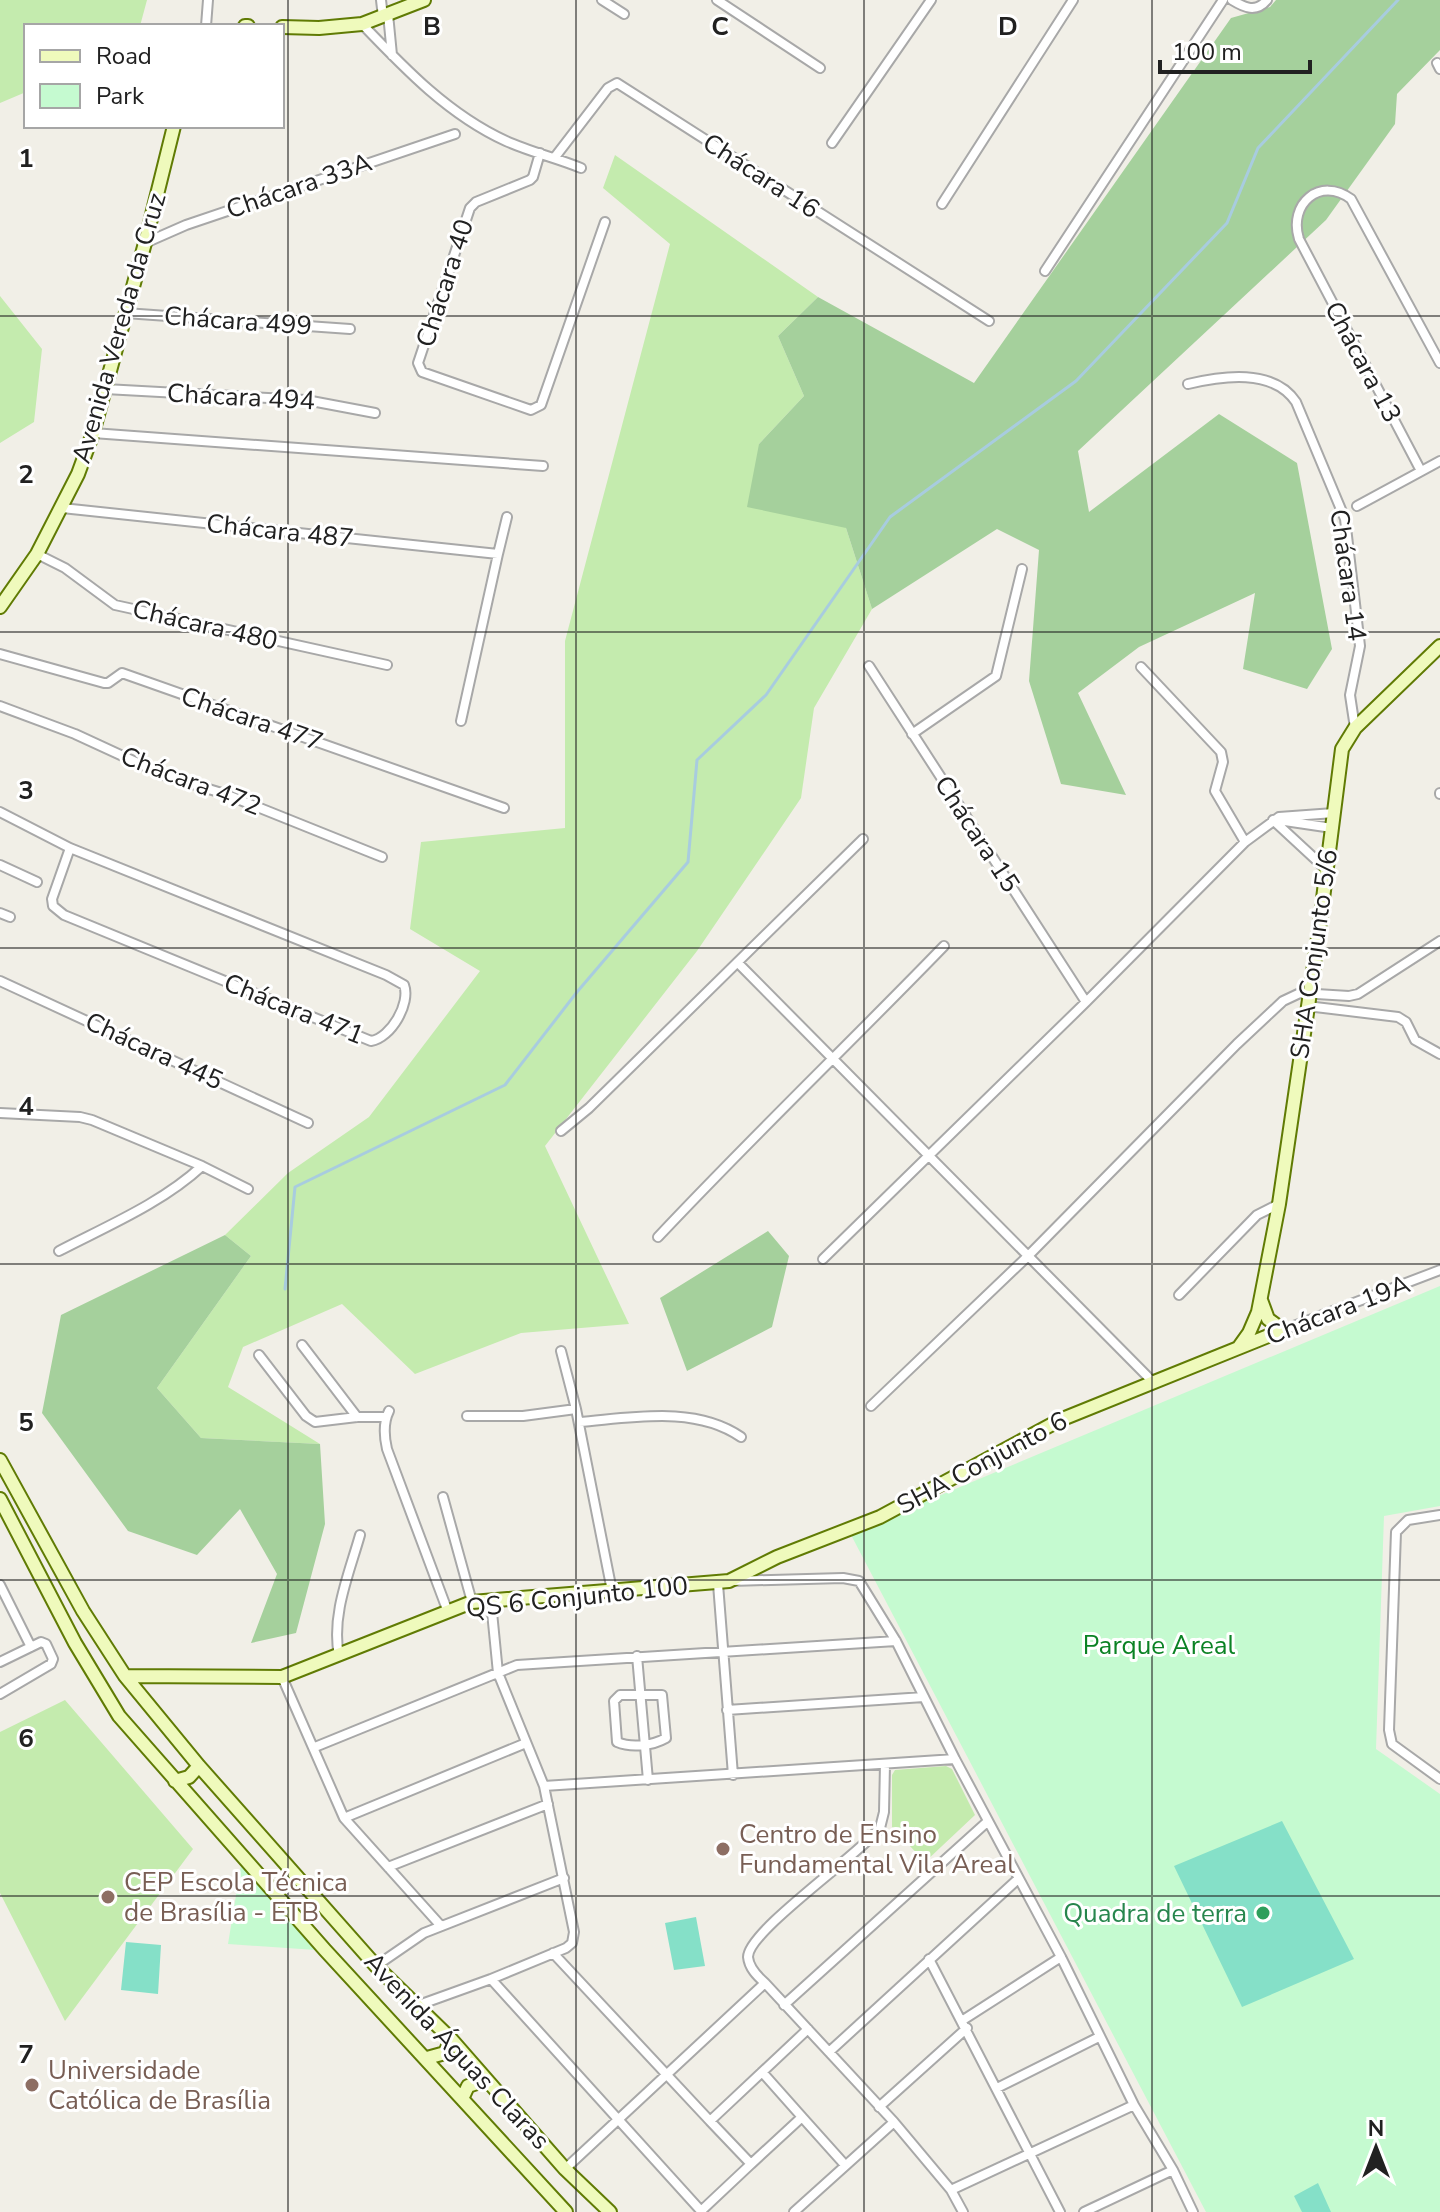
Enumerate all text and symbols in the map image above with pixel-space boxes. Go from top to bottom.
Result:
text: B [423,9,441,44]
text: C [711,9,729,44]
text: D [998,9,1018,44]
legend [24,24,284,128]
scale bar [1160,24,1310,74]
text: 100 m [1172,36,1242,68]
text: Road [96,40,152,72]
text: Park [96,80,145,112]
street label: Chácara 16 [696,125,826,227]
text: 1 [18,141,34,176]
street label: Chácara 33A [222,145,376,227]
street label: Avenida Vereda da Cruz [64,189,174,467]
street label: Chácara 40 [408,215,482,351]
street label: Chácara 13 [1316,295,1410,429]
street label: Chácara 499 [163,298,313,344]
street label: Chácara 494 [166,376,316,418]
text: 2 [18,457,34,492]
street label: Chácara 487 [204,506,356,556]
street label: Chácara 14 [1321,507,1375,643]
street label: Chácara 480 [129,591,281,659]
street label: Chácara 477 [176,678,328,760]
street label: Chácara 472 [116,738,266,824]
street label: Chácara 15 [926,769,1028,899]
text: 3 [18,773,34,808]
street label: SHA Conjunto 5/6 [1282,847,1346,1061]
street label: Chácara 471 [219,965,369,1053]
street label: Chácara 445 [79,1004,229,1098]
text: 4 [18,1089,34,1124]
street label: Chácara 19A [1261,1266,1415,1353]
street label: SHA Conjunto 6 [891,1403,1073,1523]
text: 5 [18,1405,34,1440]
street label: QS 6 Conjunto 100 [464,1568,690,1626]
park label: Parque Areal [1083,1628,1236,1663]
text: 6 [18,1721,34,1756]
place label: Centro de Ensino Fundamental Vila Areal [739,1817,1015,1882]
marker: Centro de Ensino Fundamental Vila Areal [714,1840,732,1858]
place label: CEP Escola Técnica de Brasília - ETB [124,1865,348,1930]
marker: CEP Escola Técnica de Brasília - ETB [99,1888,117,1906]
place label: Quadra de terra [1063,1896,1247,1931]
marker: Quadra de terra [1254,1904,1272,1922]
street label: Avenida Águas Claras [356,1945,558,2157]
text: 7 [18,2037,34,2072]
place label: Universidade Católica de Brasília [48,2053,271,2118]
marker: Universidade Católica de Brasília [23,2076,41,2094]
north arrow [1336,2108,1416,2188]
text: N [1368,2114,1384,2144]

